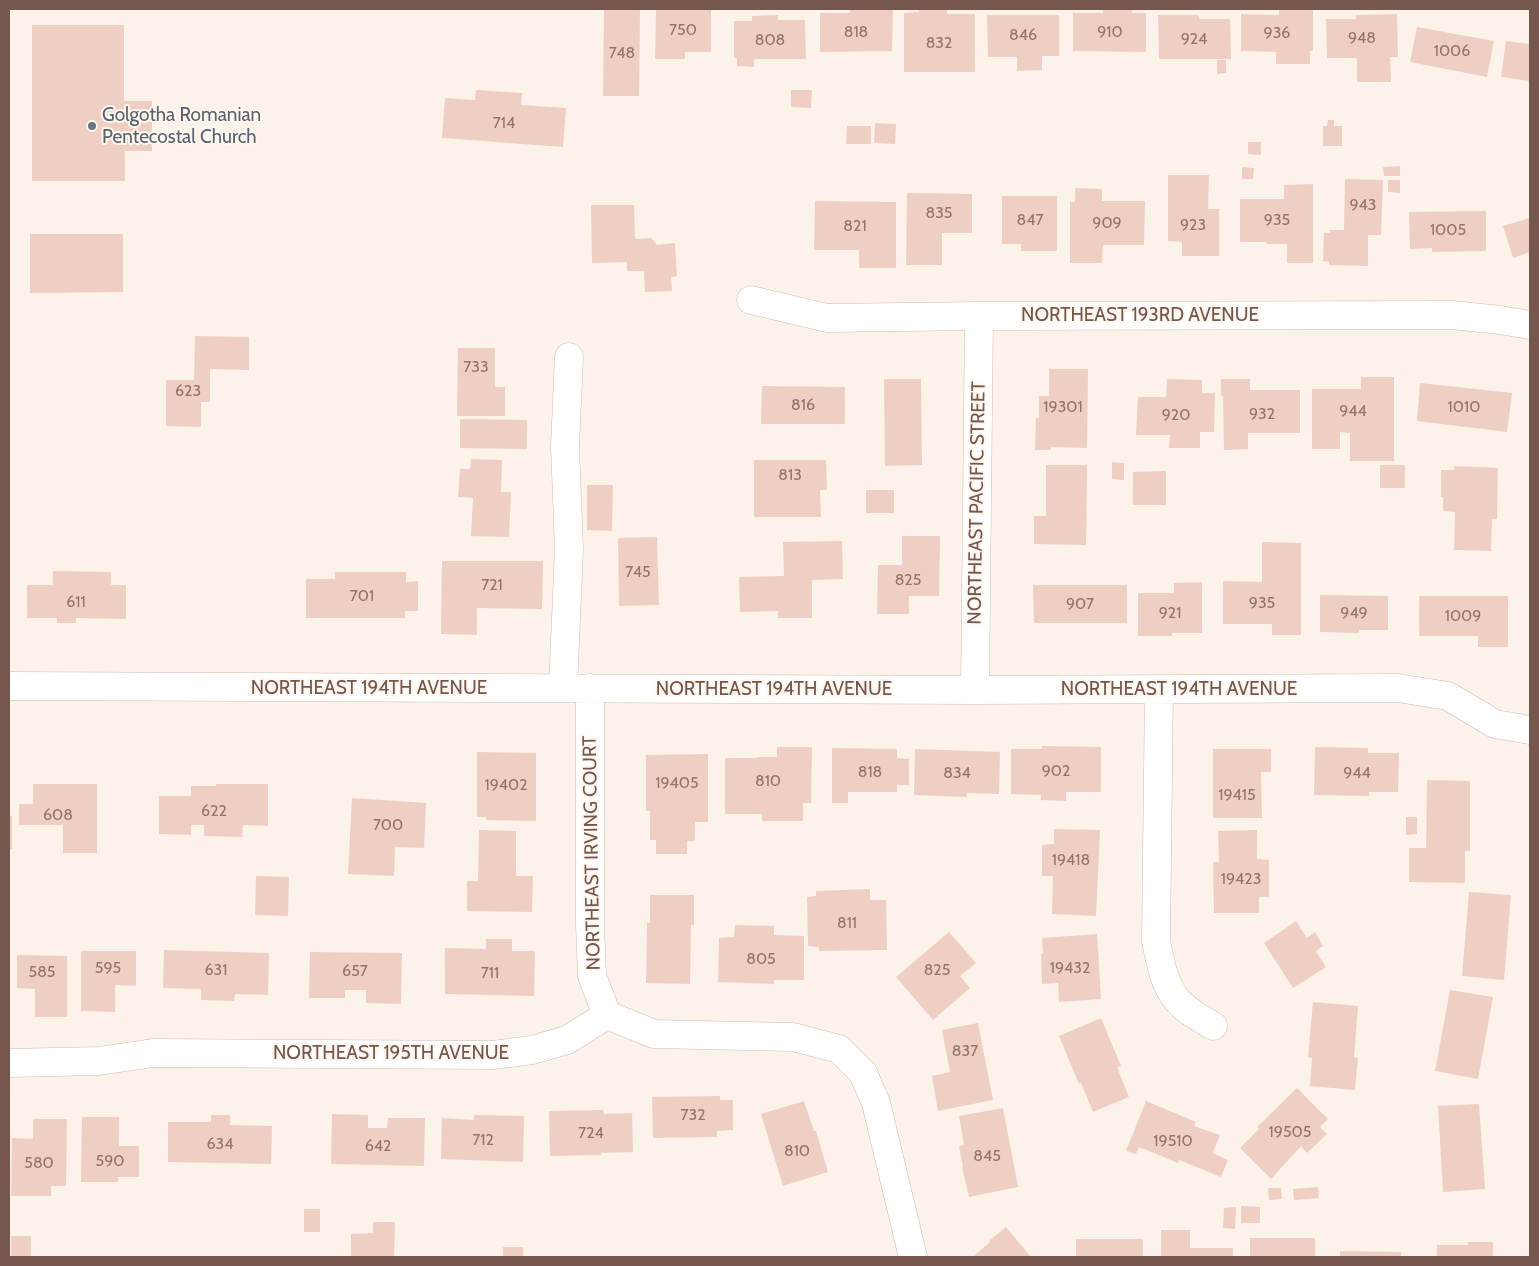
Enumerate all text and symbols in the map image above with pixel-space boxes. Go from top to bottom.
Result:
house number: 750 [669,20,697,40]
house number: 818 [844,22,868,42]
house number: 910 [1097,22,1123,42]
house number: 936 [1264,23,1290,43]
house number: 846 [1009,25,1037,45]
house number: 948 [1348,28,1376,48]
house number: 924 [1181,29,1207,49]
house number: 808 [755,30,785,50]
house number: 832 [926,33,952,53]
house number: 1006 [1434,41,1470,61]
house number: 748 [609,43,635,63]
place label: Golgotha Romanian Pentecostal Church [102,104,261,148]
house number: 714 [493,113,515,133]
marker: Golgotha Romanian Pentecostal Church [86,120,98,132]
house number: 943 [1350,195,1376,215]
house number: 835 [925,203,953,223]
house number: 847 [1017,210,1043,230]
house number: 935 [1264,210,1290,230]
house number: 909 [1092,213,1122,233]
house number: 923 [1180,215,1206,235]
house number: 821 [843,216,867,236]
house number: 1005 [1430,220,1466,240]
street label: NORTHEAST 193RD AVENUE [1021,304,1259,326]
house number: 733 [463,357,489,377]
house number: 623 [175,381,201,401]
street label: NORTHEAST PACIFIC STREET [963,381,991,625]
house number: 816 [791,395,815,415]
house number: 19301 [1043,397,1083,417]
house number: 1010 [1448,397,1480,417]
house number: 944 [1339,401,1367,421]
house number: 932 [1249,404,1275,424]
house number: 920 [1162,405,1190,425]
house number: 813 [778,465,802,485]
house number: 745 [625,562,651,582]
house number: 825 [895,570,921,590]
house number: 721 [481,575,503,595]
house number: 701 [350,586,374,606]
house number: 611 [66,592,86,612]
house number: 935 [1249,593,1275,613]
house number: 907 [1066,594,1094,614]
house number: 921 [1159,603,1181,623]
house number: 949 [1340,603,1368,623]
house number: 1009 [1445,606,1481,626]
street label: NORTHEAST 194TH AVENUE [251,677,487,699]
street label: NORTHEAST 194TH AVENUE [656,678,892,700]
street label: NORTHEAST 194TH AVENUE [1061,678,1297,700]
street label: NORTHEAST IRVING COURT [579,735,605,971]
house number: 902 [1042,761,1070,781]
house number: 818 [858,762,882,782]
house number: 834 [943,763,971,783]
house number: 944 [1343,763,1371,783]
house number: 810 [755,771,781,791]
house number: 19405 [655,773,699,793]
house number: 19402 [484,775,528,795]
house number: 19415 [1218,785,1256,805]
house number: 622 [201,801,227,821]
house number: 608 [43,805,73,825]
house number: 700 [373,815,403,835]
house number: 19418 [1052,850,1090,870]
house number: 19423 [1221,869,1261,889]
house number: 811 [837,913,857,933]
house number: 805 [746,949,776,969]
house number: 595 [95,958,121,978]
house number: 19432 [1050,958,1090,978]
house number: 631 [205,960,227,980]
house number: 825 [924,960,950,980]
house number: 657 [342,961,368,981]
house number: 585 [28,962,56,982]
house number: 711 [481,963,499,983]
house number: 837 [952,1041,978,1061]
street label: NORTHEAST 195TH AVENUE [273,1042,509,1064]
house number: 732 [680,1105,706,1125]
house number: 19505 [1269,1122,1311,1142]
house number: 724 [578,1123,604,1143]
house number: 712 [472,1130,494,1150]
house number: 19510 [1153,1131,1193,1151]
house number: 634 [207,1134,233,1154]
house number: 642 [365,1136,391,1156]
house number: 810 [784,1141,810,1161]
house number: 845 [973,1146,1001,1166]
house number: 590 [96,1151,124,1171]
house number: 580 [24,1153,54,1173]

